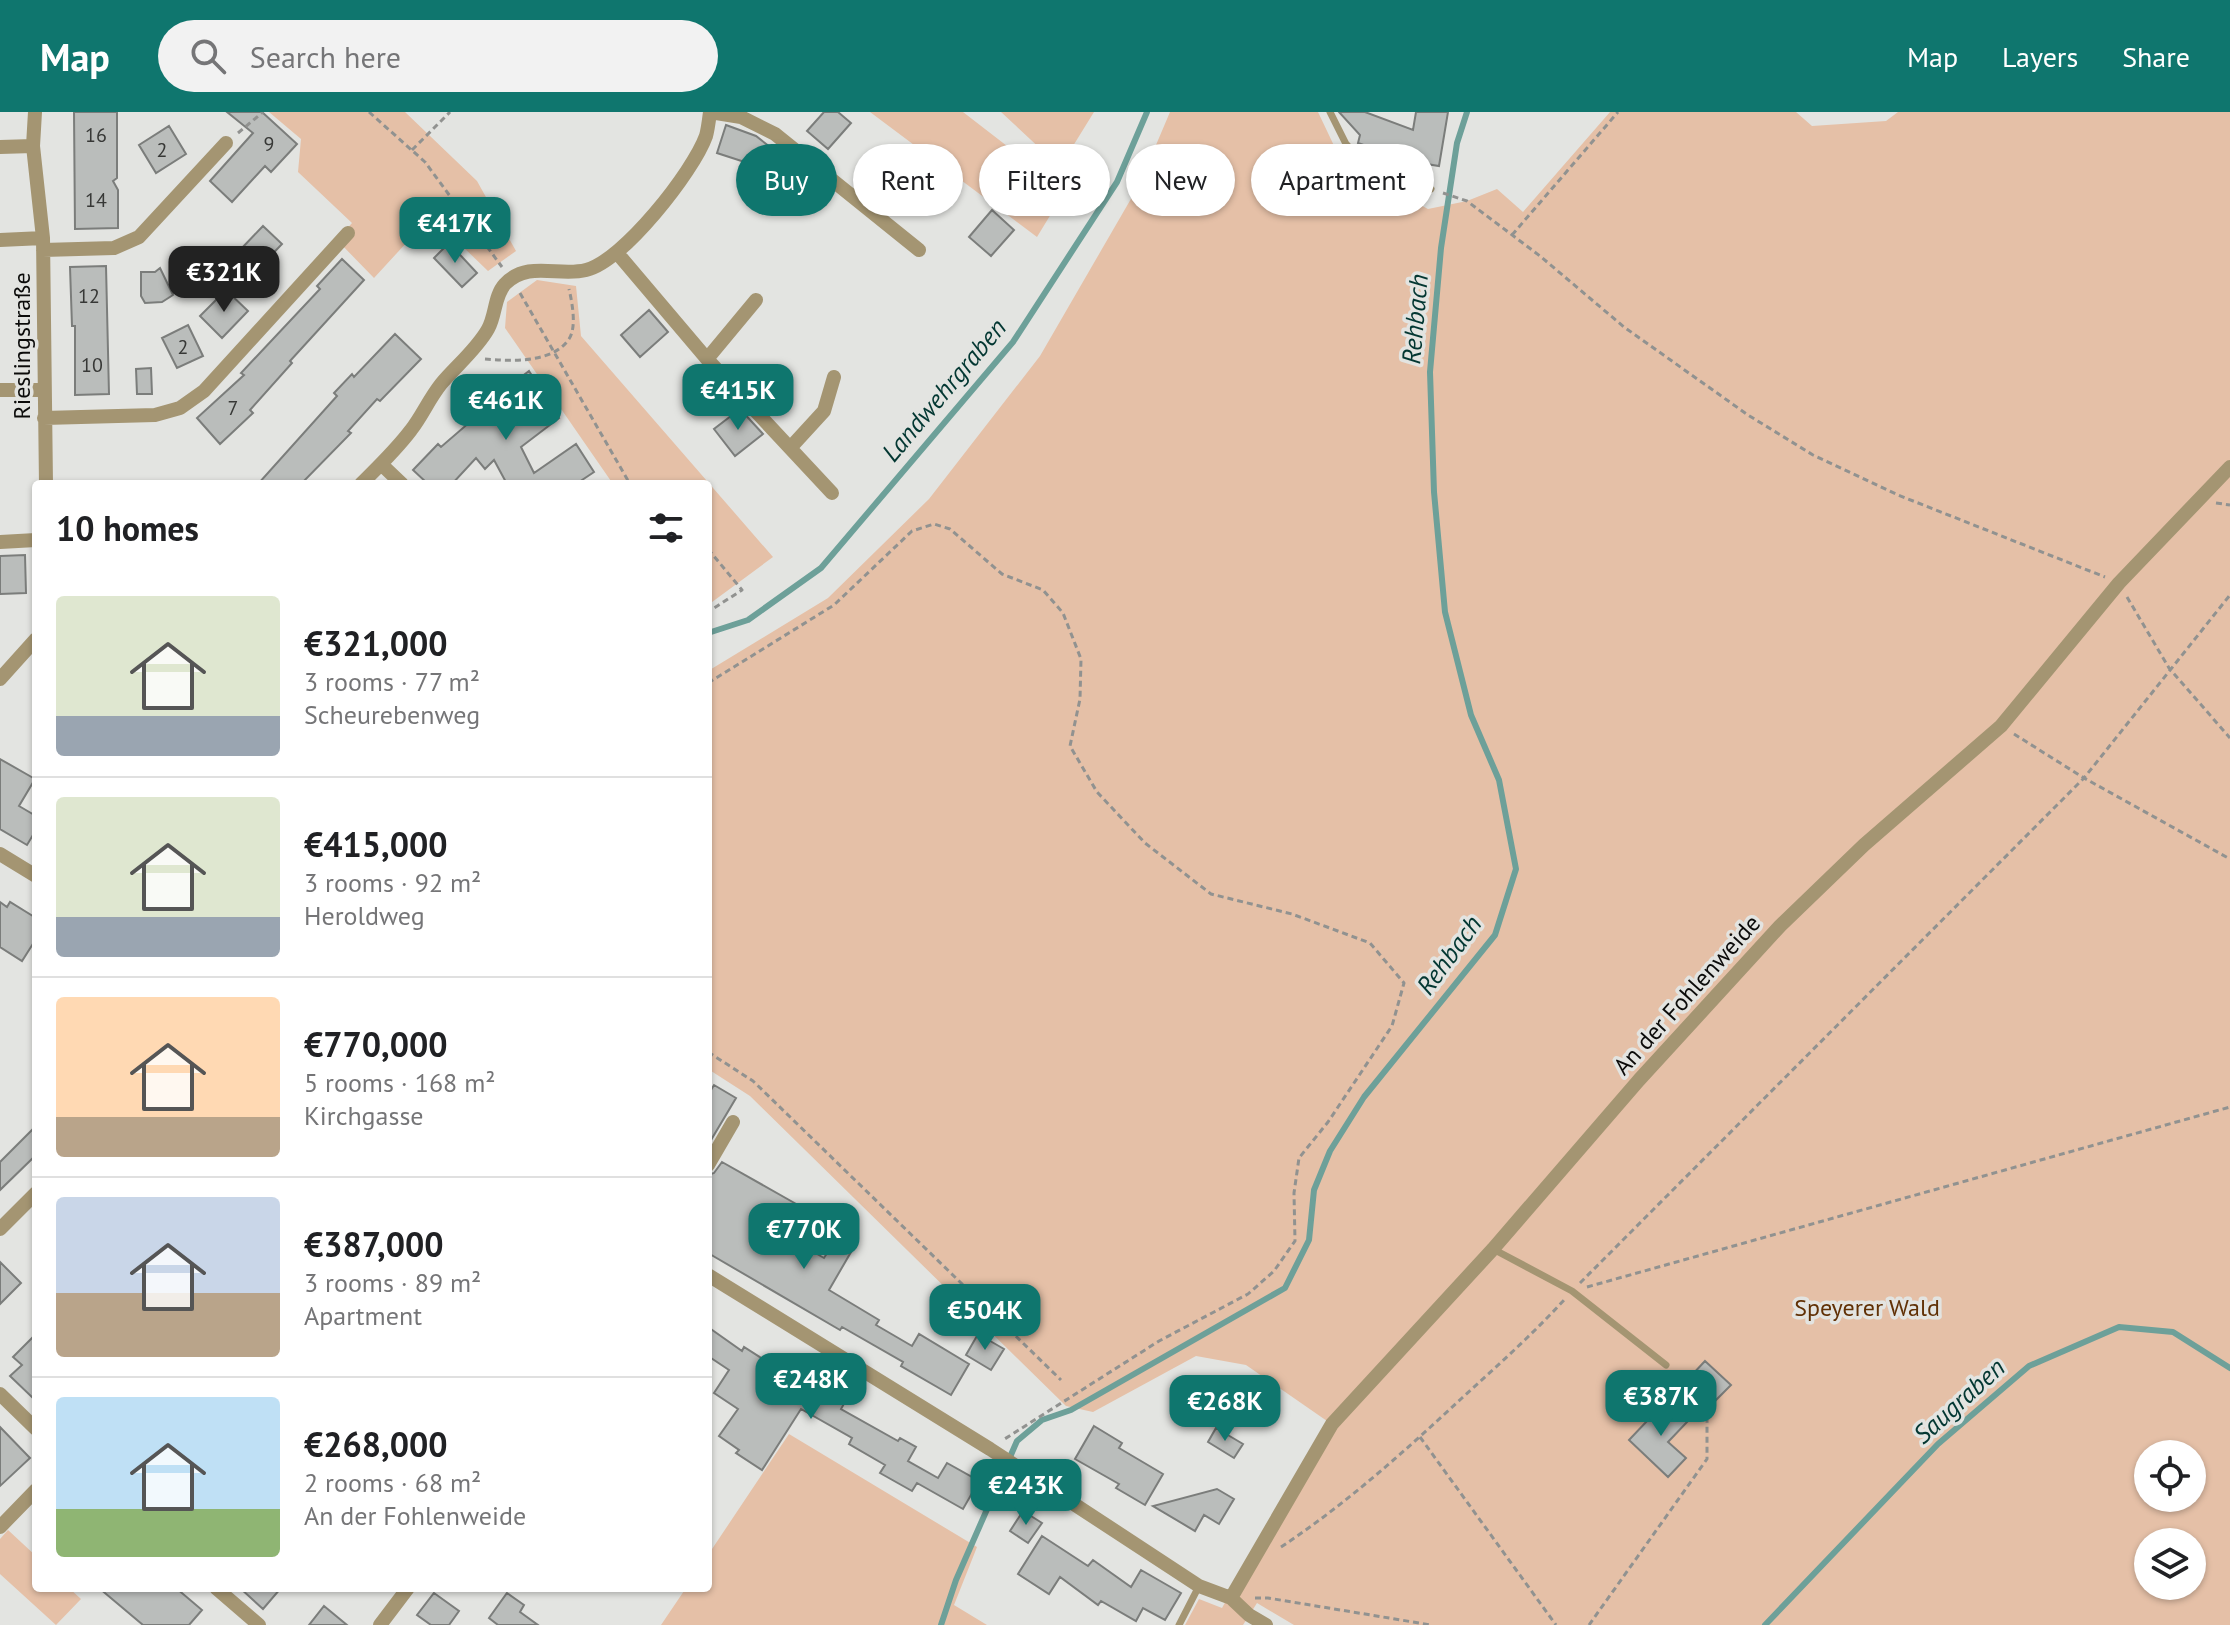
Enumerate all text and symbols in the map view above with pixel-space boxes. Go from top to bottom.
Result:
search box [158,20,718,92]
text: Map [40,32,110,81]
icon: search [186,34,230,78]
text: Search here [250,37,401,76]
text: Map [1907,38,1958,75]
text: Layers [2002,38,2078,75]
text: Share [2122,38,2190,75]
house number: 16 [85,122,107,148]
house number: 9 [264,131,274,157]
house number: 2 [157,137,167,163]
chip: Buy [736,144,837,216]
chip: Rent [853,144,963,216]
chip: Filters [979,144,1110,216]
chip: New [1126,144,1235,216]
chip: Apartment [1251,144,1434,216]
house number: 14 [85,187,107,213]
pin: €417K [399,197,511,265]
text: €417K [417,206,493,239]
pin: €321K [168,246,280,314]
text: €321K [186,255,262,288]
street label: Rieslingstraße [6,272,37,420]
water label: Rehbach [1394,273,1435,365]
house number: 12 [78,283,100,309]
water label: Landwehrgraben [874,311,1013,468]
house number: 2 [178,334,188,360]
house number: 10 [81,352,103,378]
pin: €415K [682,364,794,432]
text: €415K [700,373,776,406]
pin: €461K [450,374,562,442]
text: €461K [468,383,544,416]
house number: 7 [228,395,238,421]
text: 10 homes [56,506,199,550]
icon: filters [644,506,688,550]
text: €321,000 [304,621,448,665]
icon: home [120,628,216,724]
text: 3 rooms · 77 m² [304,665,480,698]
text: Scheurebenweg [304,698,480,731]
text: €415,000 [304,822,448,866]
icon: home [120,829,216,925]
text: 3 rooms · 92 m² [304,866,481,899]
text: Heroldweg [304,899,425,932]
water label: Rehbach [1409,908,1488,1001]
street label: An der Fohlenweide [1606,908,1767,1081]
text: €770,000 [304,1022,448,1066]
icon: home [120,1029,216,1125]
text: 5 rooms · 168 m² [304,1066,496,1099]
text: Kirchgasse [304,1099,424,1132]
pin: €770K [748,1203,860,1271]
text: €770K [766,1212,842,1245]
text: €387,000 [304,1222,443,1266]
icon: home [120,1229,216,1325]
text: 3 rooms · 89 m² [304,1266,481,1299]
pin: €504K [929,1284,1041,1352]
park label: Speyerer Wald [1794,1292,1940,1323]
text: €504K [947,1293,1023,1326]
text: Apartment [304,1299,422,1332]
water label: Saugraben [1906,1351,2012,1451]
pin: €248K [755,1353,867,1421]
text: €248K [773,1362,849,1395]
pin: €387K [1605,1370,1717,1438]
pin: €268K [1169,1375,1281,1443]
text: €387K [1623,1379,1699,1412]
text: €268K [1187,1384,1263,1417]
text: €268,000 [304,1422,448,1466]
icon: home [120,1429,216,1525]
map controls [2134,1440,2206,1600]
button: locate [2134,1440,2206,1512]
pin: €243K [970,1459,1082,1527]
text: 2 rooms · 68 m² [304,1466,481,1499]
text: €243K [988,1468,1064,1501]
text: An der Fohlenweide [304,1499,526,1532]
button: layers [2134,1528,2206,1600]

